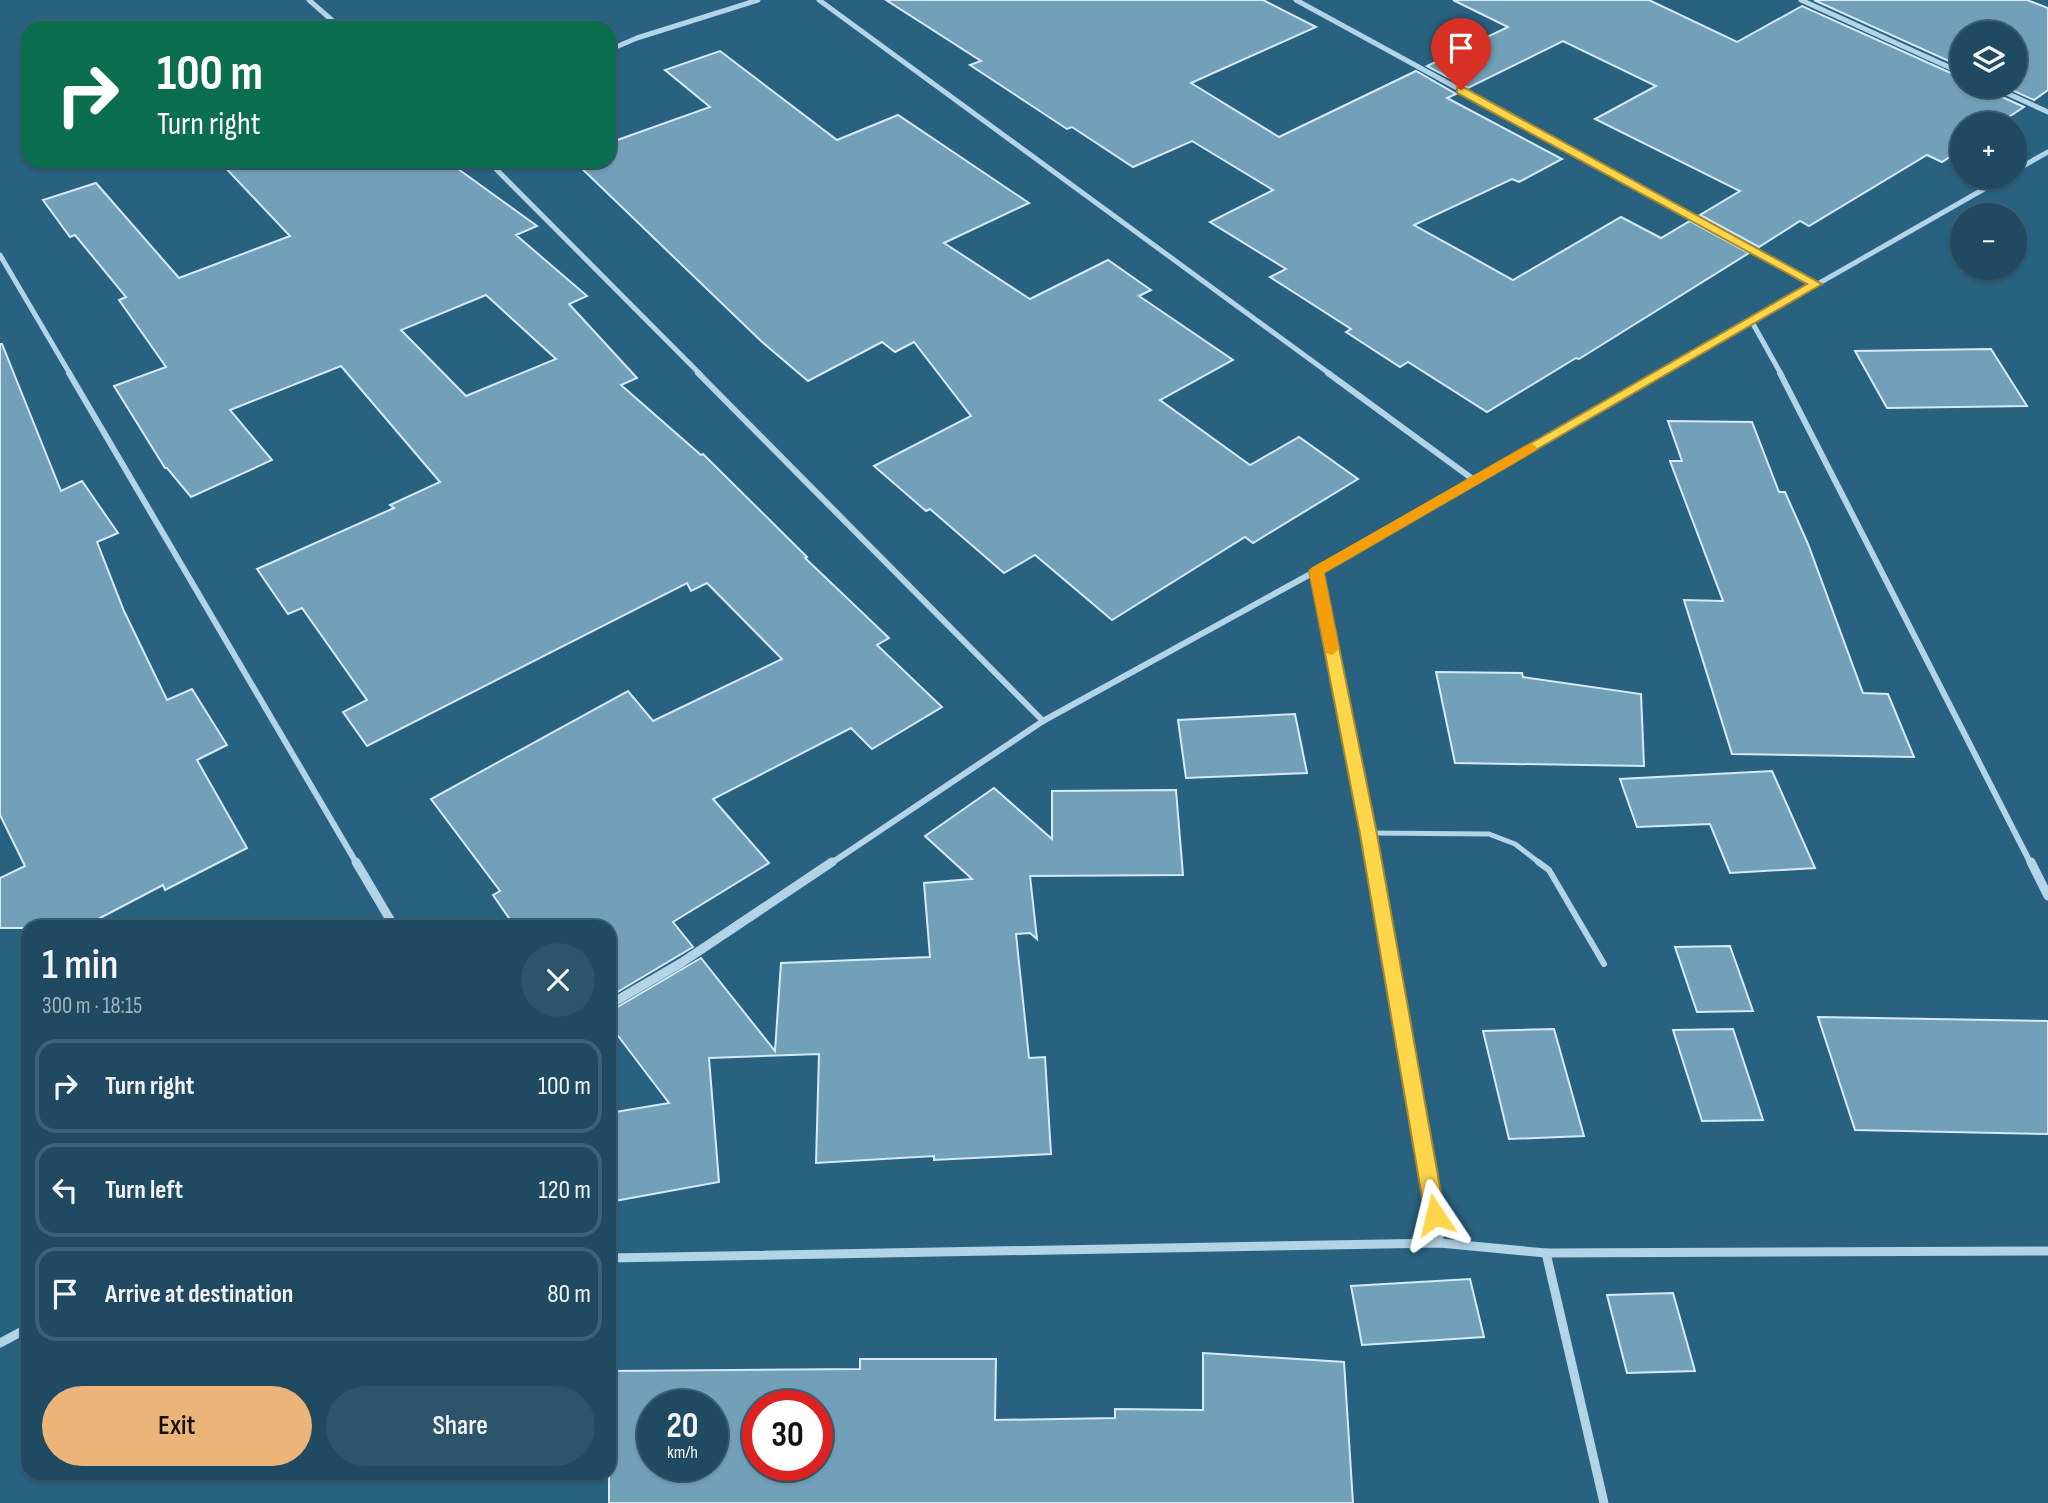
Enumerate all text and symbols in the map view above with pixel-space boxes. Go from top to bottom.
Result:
pin [1431,18,1491,90]
map controls [1950,21,2027,280]
button: layers [1950,21,2027,98]
icon: arrive [1442,29,1480,67]
text: 100 m [157,45,263,104]
icon: right [42,49,133,140]
text: Turn right [157,105,261,144]
button: + [1950,112,2027,189]
button: − [1950,203,2027,280]
text: 1 min [42,940,118,991]
button: close [521,943,595,1017]
text: 300 m · 18:15 [42,992,142,1020]
icon: right [46,1067,84,1105]
text: Turn right [105,1071,194,1102]
text: 100 m [538,1071,591,1102]
icon: left [46,1171,84,1209]
text: Turn left [105,1175,183,1206]
text: 120 m [538,1175,591,1206]
position arrow [1398,1178,1472,1252]
icon: arrive [46,1275,84,1313]
text: Arrive at destination [105,1279,293,1310]
text: 80 m [547,1279,591,1310]
button: Exit [42,1386,312,1466]
button: Share [326,1386,595,1466]
speed limit sign: 30 [742,1390,833,1481]
text: 20 [667,1405,699,1448]
text: km/h [667,1442,698,1463]

